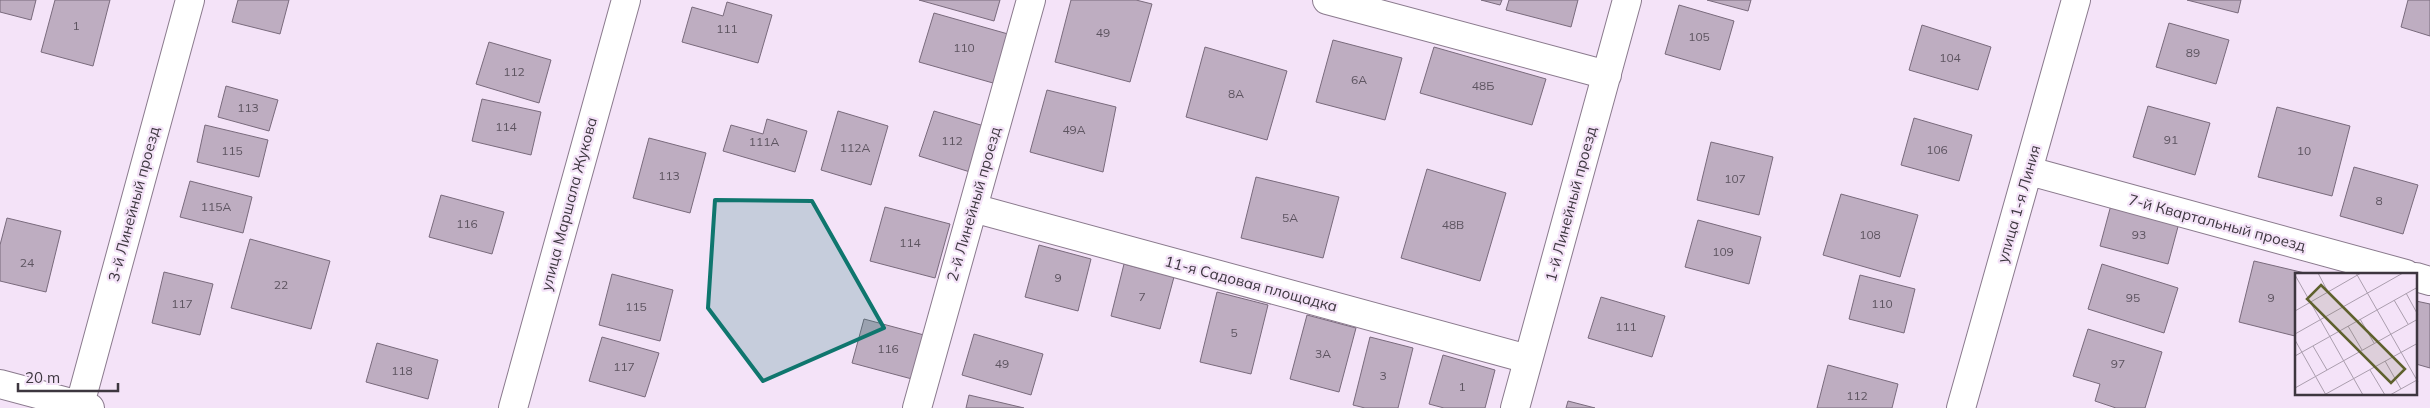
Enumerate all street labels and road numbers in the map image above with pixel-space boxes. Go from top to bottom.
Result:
street label: улица Маршала Жукова [536,115,601,293]
street label: 3-й Линейный проезд [104,124,163,283]
street label: 2-й Линейный проезд [942,124,1005,283]
street label: 1-й Линейный проезд [1541,124,1600,283]
street label: улица 1-я Линия [1993,143,2044,265]
street label: 7-й Квартальный проезд [2126,190,2308,255]
street label: 11-я Садовая площадка [1163,251,1340,316]

